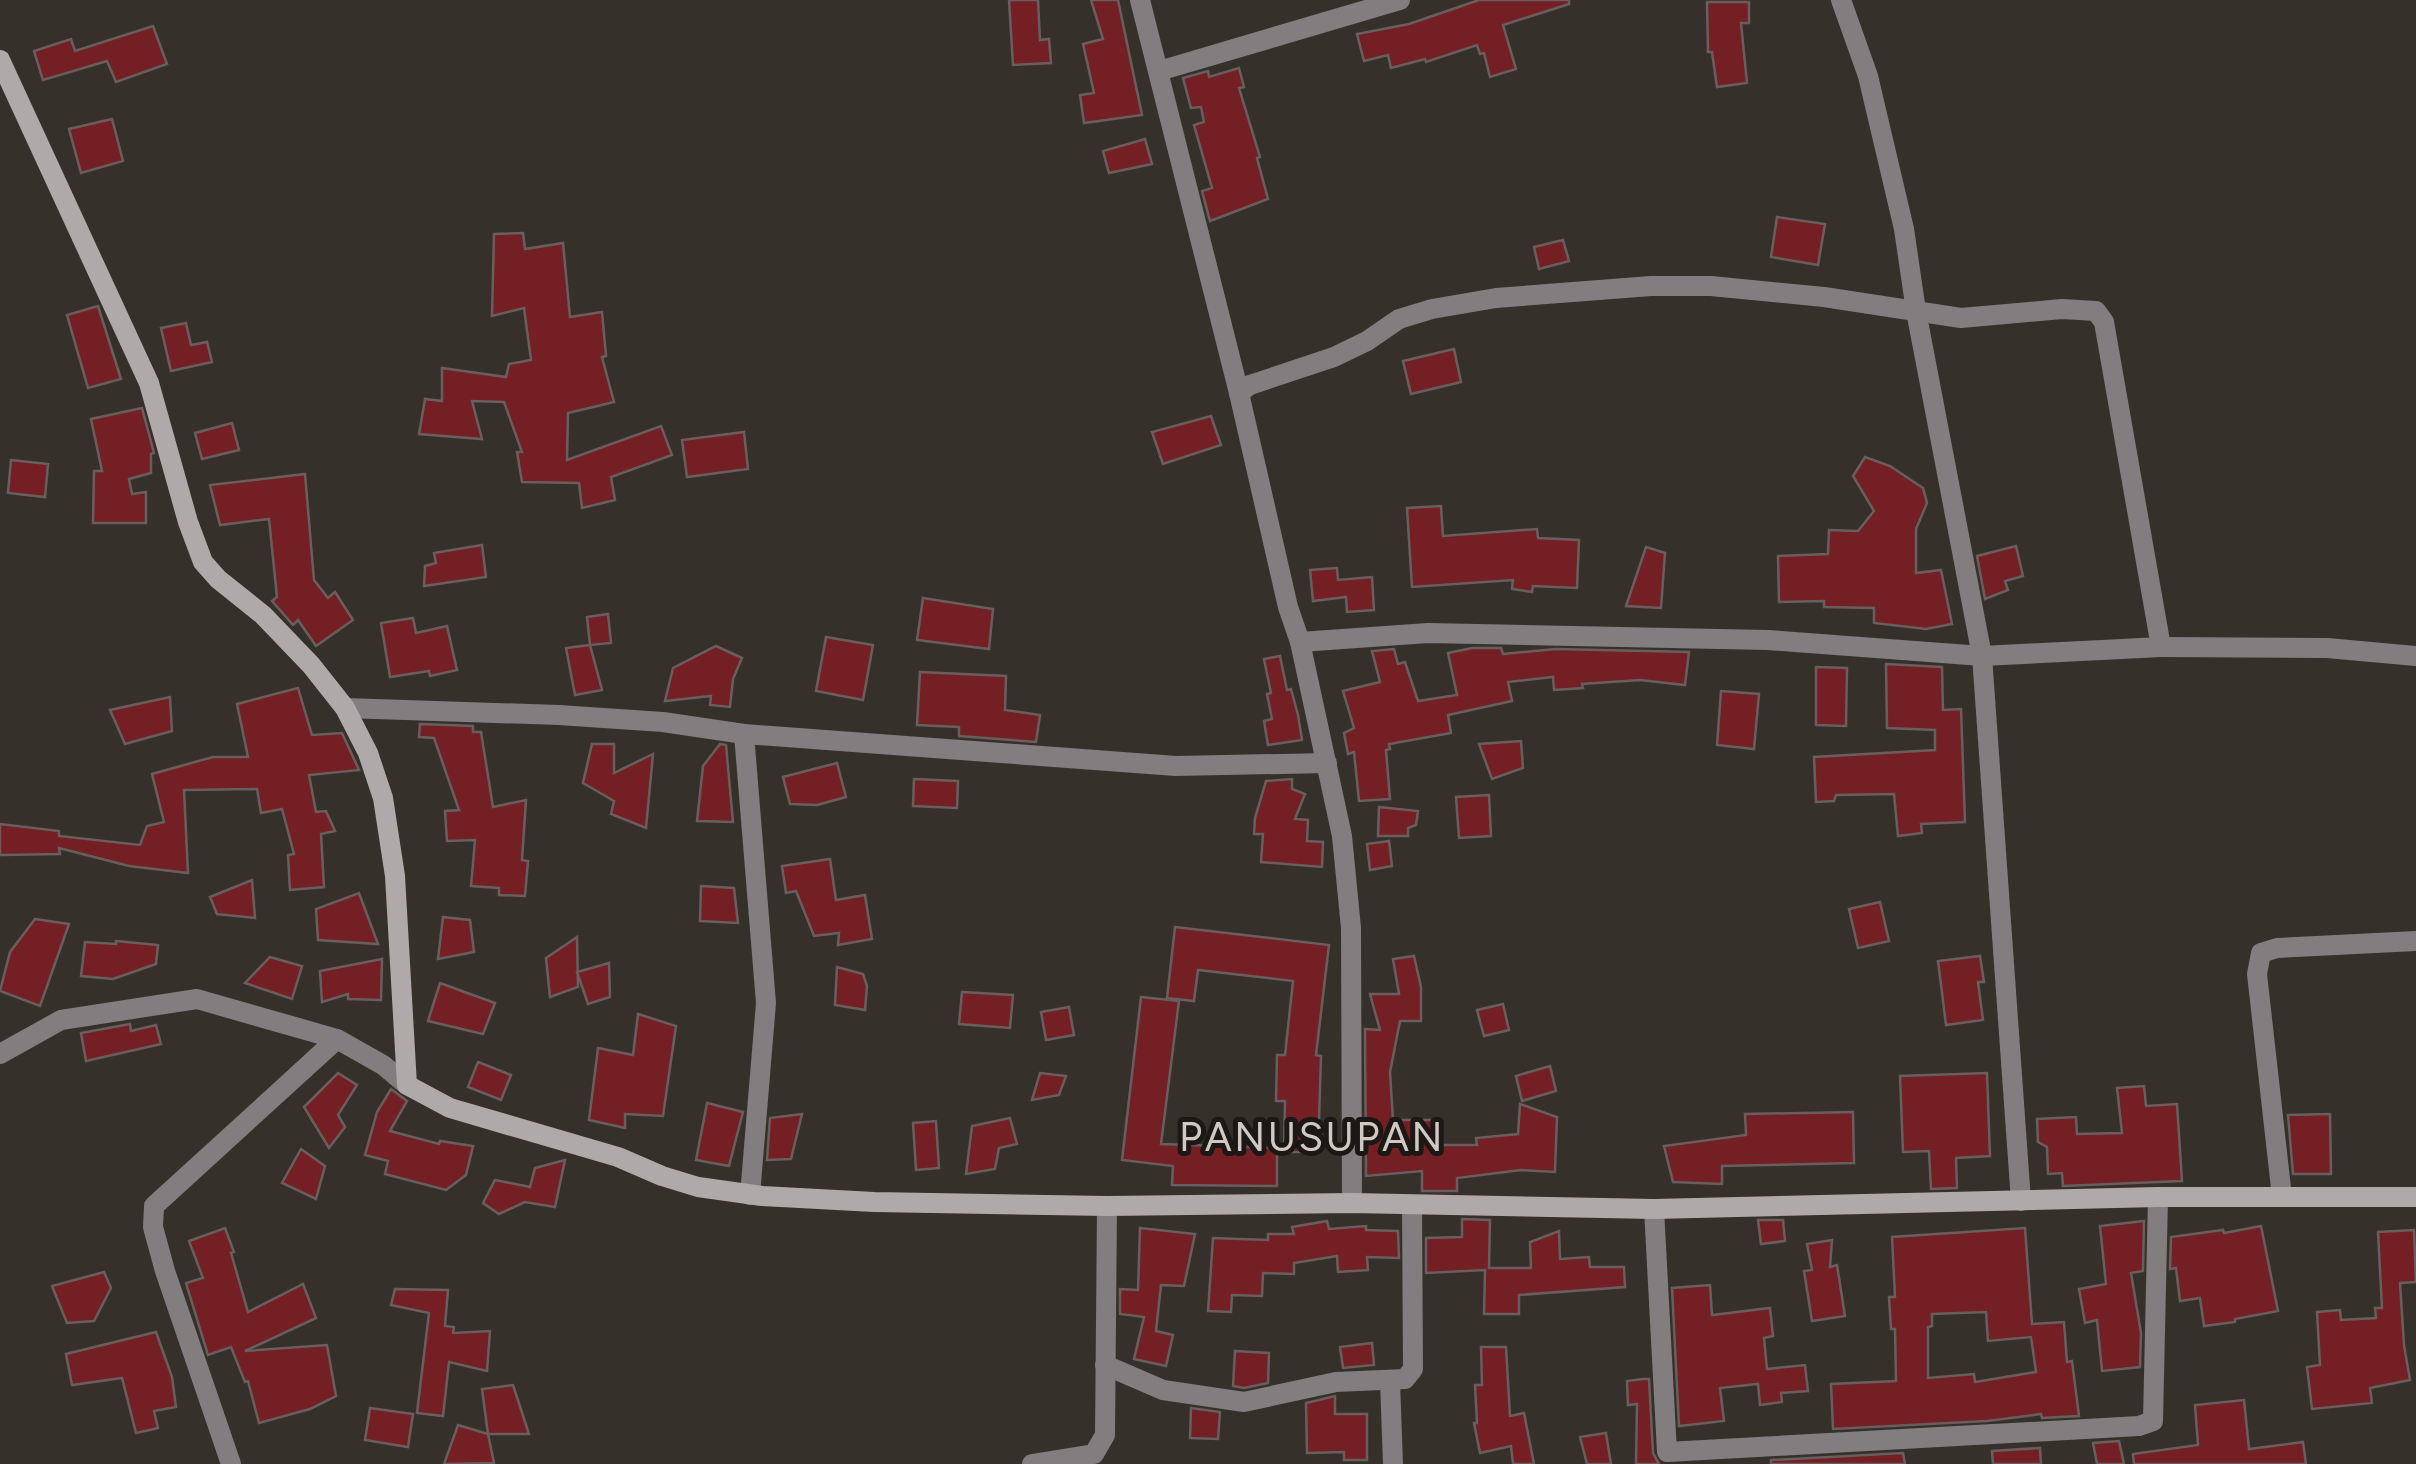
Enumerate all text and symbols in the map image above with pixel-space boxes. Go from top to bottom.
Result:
district label: PANUSUPAN [1179,1113,1445,1161]

